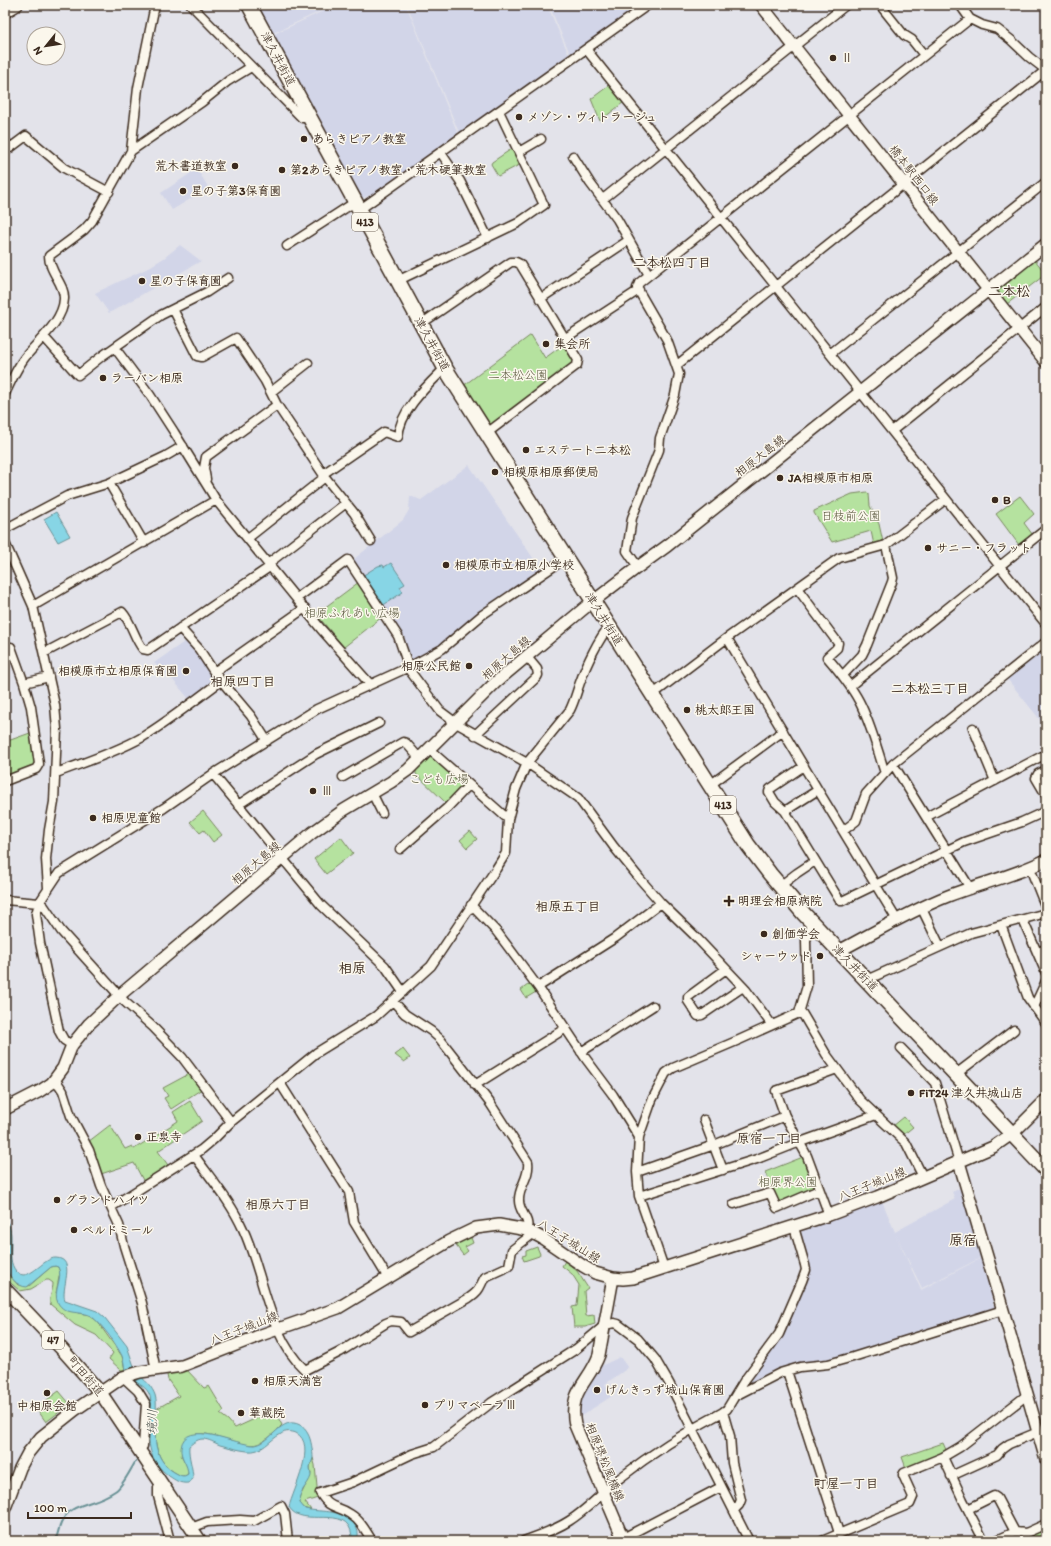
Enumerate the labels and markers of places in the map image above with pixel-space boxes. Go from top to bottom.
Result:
place label: Ⅱ [841,51,853,65]
marker: Ⅱ [828,53,838,63]
place label: メゾン・ヴィトラージュ [527,110,657,124]
marker: メゾン・ヴィトラージュ [514,112,524,122]
place label: あらきピアノ教室 [312,132,407,146]
marker: あらきピアノ教室 [299,134,309,144]
place label: 荒木書道教室 [155,159,227,173]
marker: 荒木書道教室 [230,161,240,171]
place label: 第2あらきピアノ教室・荒木硬筆教室 [290,163,487,177]
marker: 第2あらきピアノ教室・荒木硬筆教室 [277,165,287,175]
place label: 星の子第3保育園 [191,184,282,198]
marker: 星の子第3保育園 [178,186,188,196]
place label: 星の子保育園 [150,274,222,288]
marker: 星の子保育園 [137,276,147,286]
place label: 集会所 [554,337,591,351]
marker: 集会所 [541,339,551,349]
place label: ラーバン相原 [111,371,183,385]
marker: ラーバン相原 [98,373,108,383]
place label: エステート二本松 [534,443,631,457]
marker: エステート二本松 [521,445,531,455]
place label: 相模原相原郵便局 [503,465,599,479]
marker: 相模原相原郵便局 [490,467,500,477]
place label: JA相模原市相原 [787,471,873,485]
marker: JA相模原市相原 [775,473,785,483]
place label: B [1003,493,1011,507]
marker: B [990,495,1000,505]
place label: サニー・フラット [936,541,1032,555]
marker: サニー・フラット [923,543,933,553]
place label: 相模原市立相原小学校 [454,558,574,572]
marker: 相模原市立相原小学校 [441,560,451,570]
place label: 相原公民館 [401,659,461,673]
marker: 相原公民館 [464,661,474,671]
place label: 相模原市立相原保育園 [58,664,178,678]
marker: 相模原市立相原保育園 [181,666,191,676]
place label: 桃太郎王国 [695,703,755,717]
marker: 桃太郎王国 [682,705,692,715]
place label: Ⅲ [321,784,333,798]
marker: Ⅲ [308,786,318,796]
place label: 相原児童館 [101,811,161,825]
marker: 相原児童館 [88,813,98,823]
place label: 明理会相原病院 [738,894,822,908]
marker: 明理会相原病院 [723,895,735,907]
place label: 創価学会 [772,927,820,941]
marker: 創価学会 [759,929,769,939]
place label: シャーウッド [740,949,812,963]
marker: シャーウッド [815,951,825,961]
place label: FiT24 津久井城山店 [919,1086,1023,1100]
marker: FiT24 津久井城山店 [906,1088,916,1098]
place label: 正泉寺 [146,1130,182,1144]
marker: 正泉寺 [133,1132,143,1142]
place label: グランドハイツ [65,1193,149,1207]
marker: グランドハイツ [52,1195,62,1205]
place label: ベルドミール [82,1223,154,1237]
marker: ベルドミール [69,1225,79,1235]
place label: 相原天満宮 [263,1374,323,1388]
marker: 相原天満宮 [250,1376,260,1386]
place label: げんきっず城山保育園 [605,1383,725,1397]
marker: げんきっず城山保育園 [592,1385,602,1395]
marker: 中相原会館 [42,1388,52,1398]
place label: プリマベーラⅢ [433,1398,517,1412]
place label: 中相原会館 [17,1399,77,1413]
marker: プリマベーラⅢ [420,1400,430,1410]
place label: 華蔵院 [249,1406,285,1420]
marker: 華蔵院 [236,1408,246,1418]

